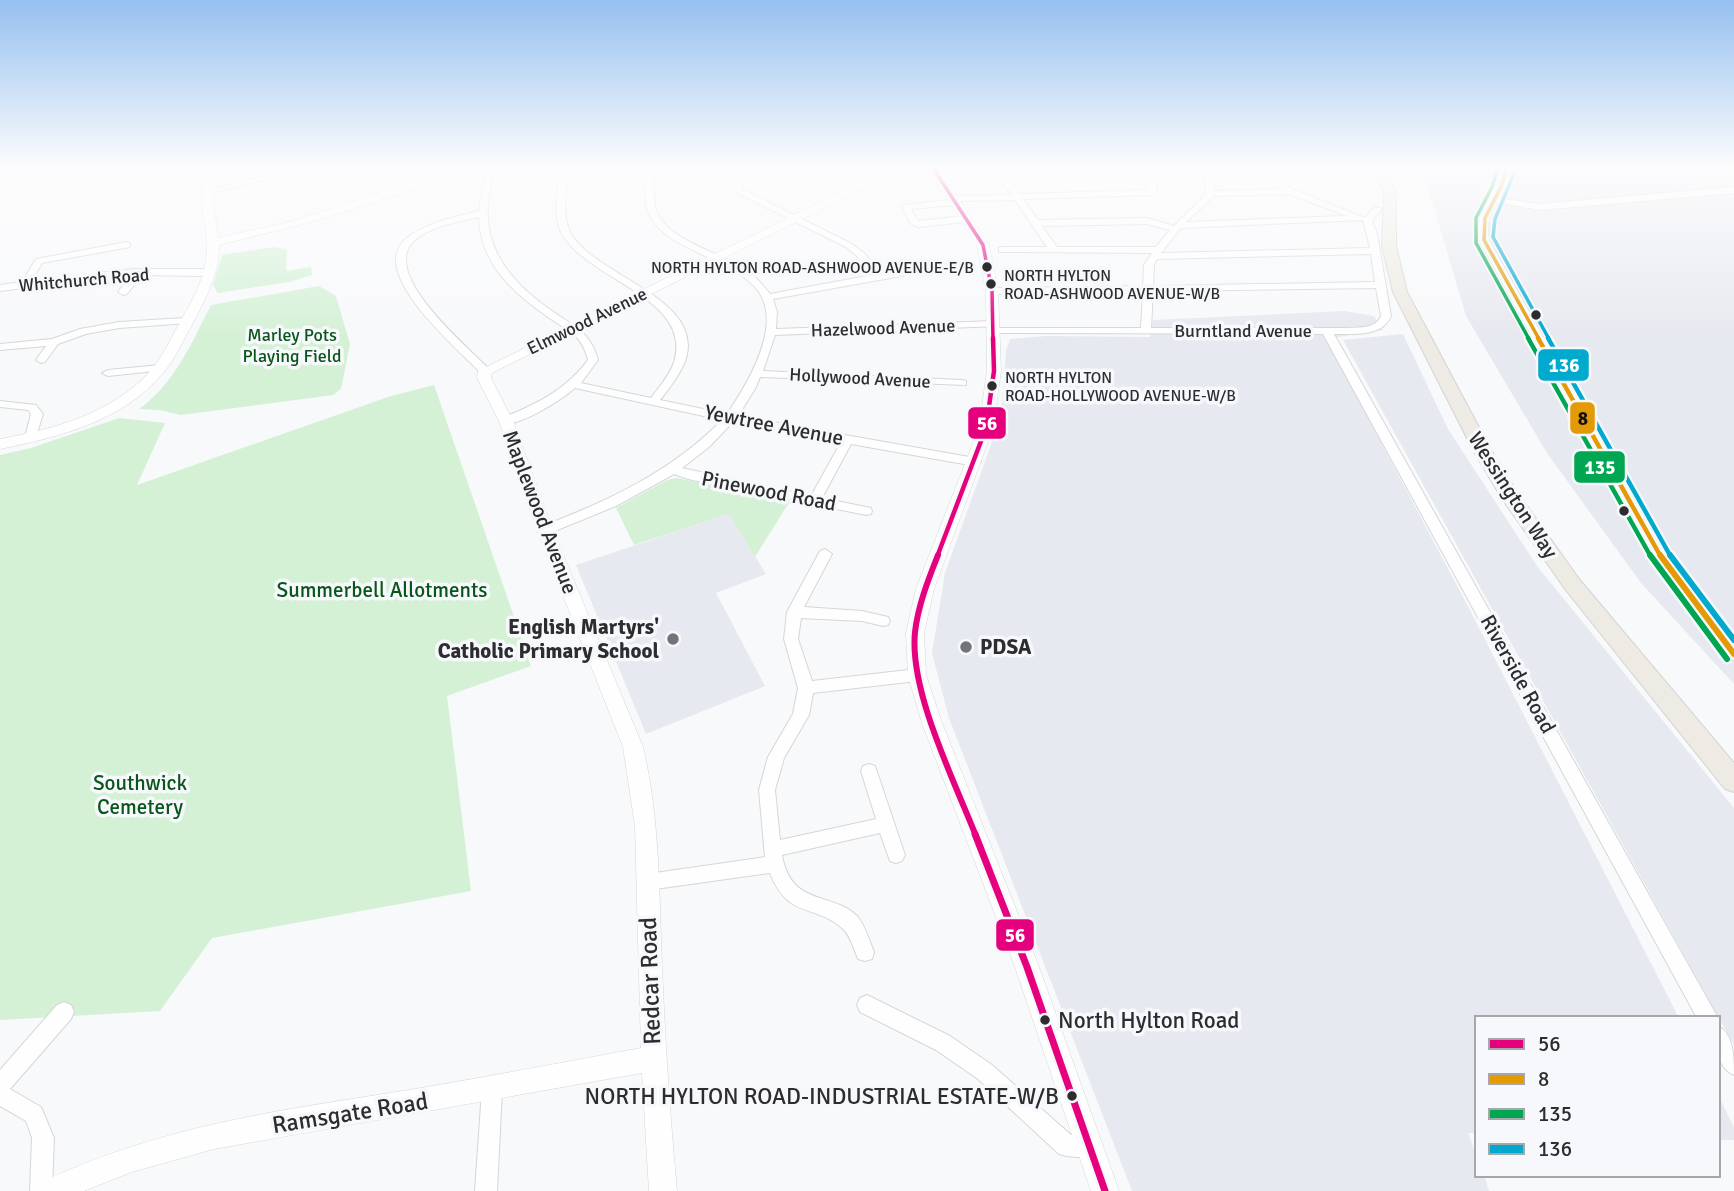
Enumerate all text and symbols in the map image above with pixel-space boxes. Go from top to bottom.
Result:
place label: NORTH HYLTON ROAD-ASHWOOD AVENUE-E/B [651,258,974,278]
marker: NORTH HYLTON ROAD-ASHWOOD AVENUE-E/B [980,260,994,274]
street label: Whitchurch Road [18,263,150,297]
place label: NORTH HYLTON ROAD-ASHWOOD AVENUE-W/B [1004,266,1220,304]
marker: NORTH HYLTON ROAD-ASHWOOD AVENUE-W/B [984,277,998,291]
street label: Elmwood Avenue [523,282,651,360]
unlabelled marker [1529,308,1543,322]
street label: Hazelwood Avenue [810,314,956,342]
street label: Burntland Avenue [1174,320,1312,342]
park label: Marley Pots Playing Field [242,324,342,367]
line badge: 136 [1537,348,1590,382]
text: 136 [1549,354,1579,378]
street label: Hollywood Avenue [789,363,931,393]
place label: NORTH HYLTON ROAD-HOLLYWOOD AVENUE-W/B [1005,368,1236,406]
marker: NORTH HYLTON ROAD-HOLLYWOOD AVENUE-W/B [985,379,999,393]
street label: Yewtree Avenue [702,399,846,451]
line badge: 8 [1569,401,1596,435]
line badge: 56 [967,406,1007,440]
text: 8 [1578,407,1588,431]
text: 56 [977,412,997,436]
street label: Maplewood Avenue [497,427,583,597]
street label: Wessington Way [1462,427,1564,563]
line badge: 135 [1573,450,1626,484]
text: 135 [1585,456,1615,480]
street label: Pinewood Road [699,465,839,517]
unlabelled marker [1617,504,1631,518]
park label: Summerbell Allotments [276,577,488,603]
street label: Riverside Road [1475,610,1561,738]
place label: English Martyrs' Catholic Primary School [438,614,659,664]
marker: English Martyrs' Catholic Primary School [665,631,681,647]
place label: PDSA [980,634,1032,660]
marker: PDSA [958,639,974,655]
park label: Southwick Cemetery [93,770,188,820]
street label: Redcar Road [633,917,667,1045]
line badge: 56 [995,918,1035,952]
text: 56 [1005,924,1025,948]
place label: North Hylton Road [1058,1006,1239,1035]
marker: North Hylton Road [1038,1013,1052,1027]
legend [1475,1016,1720,1177]
text: 56 [1538,1031,1561,1057]
text: 8 [1538,1066,1549,1092]
place label: NORTH HYLTON ROAD-INDUSTRIAL ESTATE-W/B [585,1082,1059,1111]
street label: Ramsgate Road [270,1086,430,1140]
marker: NORTH HYLTON ROAD-INDUSTRIAL ESTATE-W/B [1065,1089,1079,1103]
text: 135 [1538,1101,1572,1127]
text: 136 [1538,1136,1572,1162]

